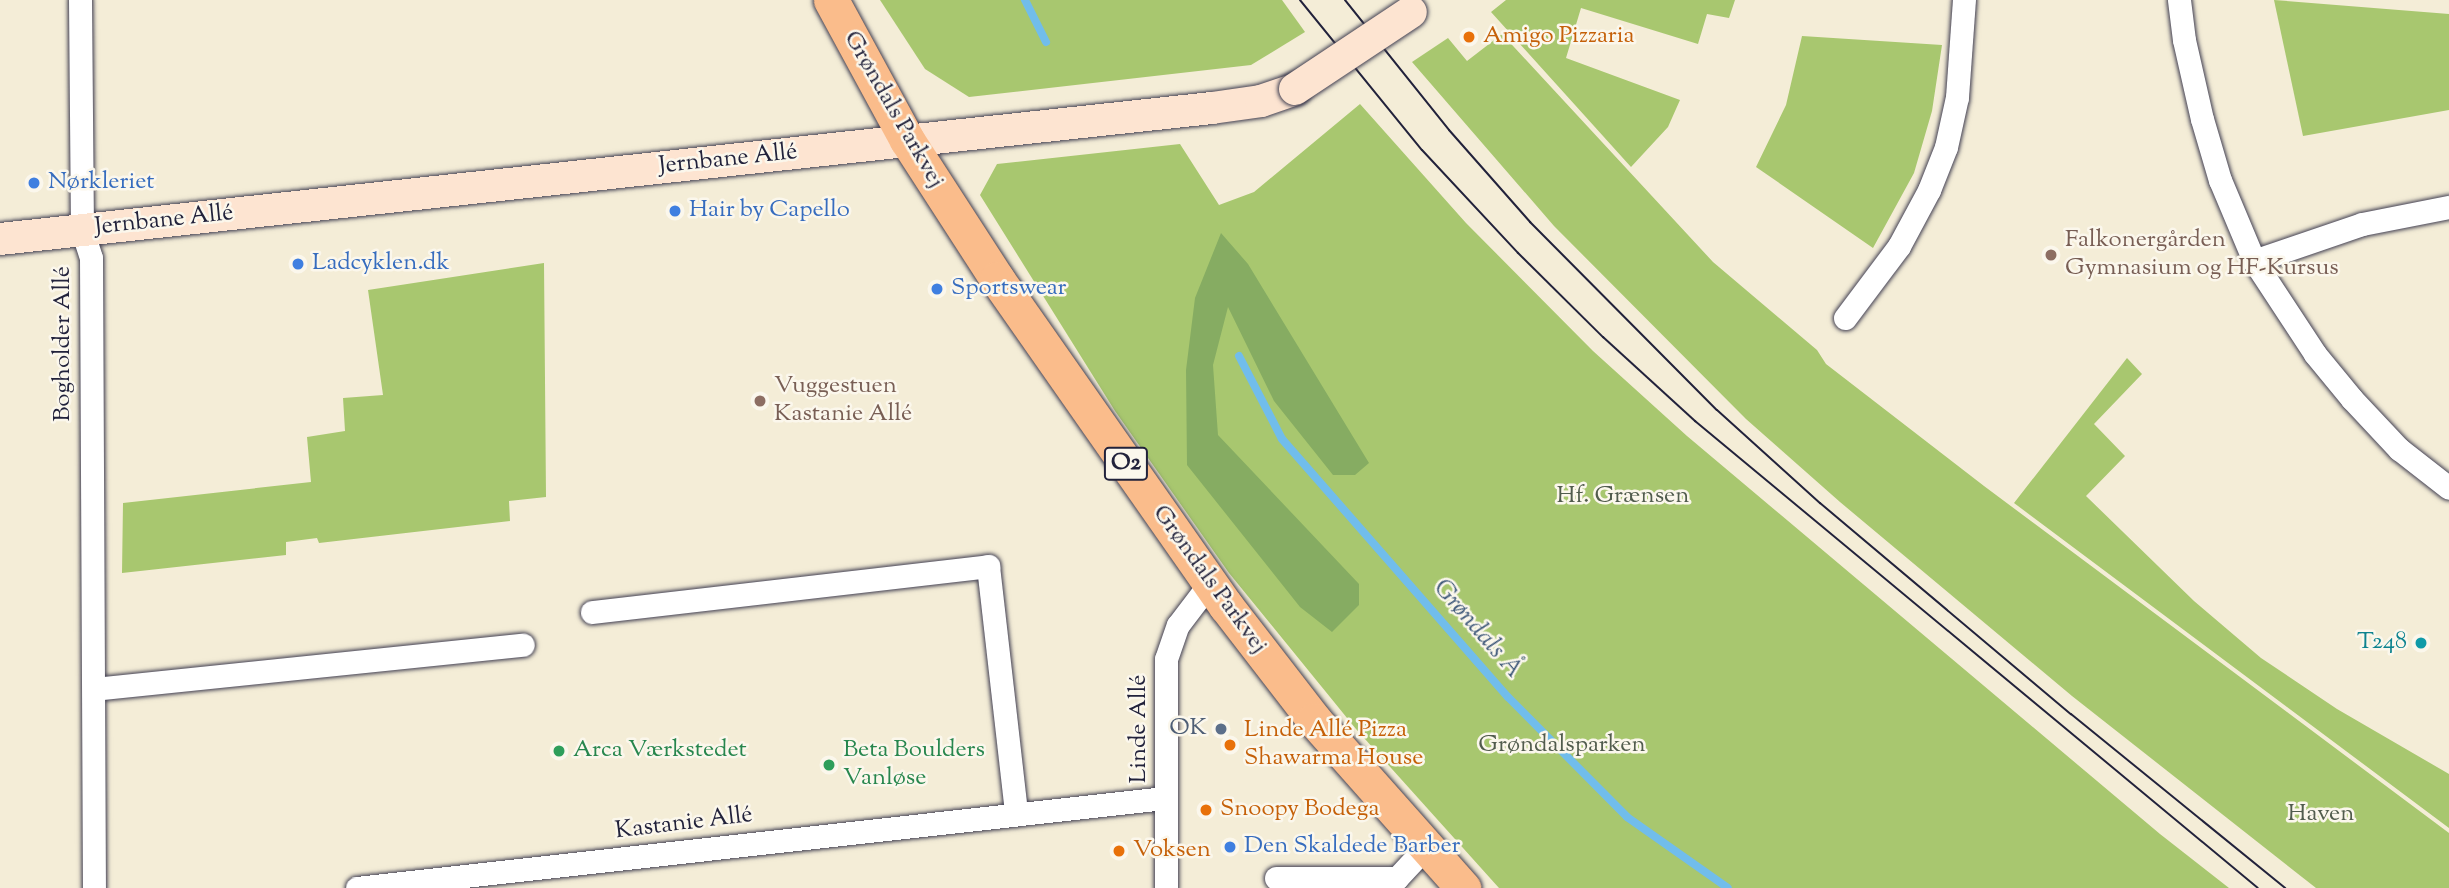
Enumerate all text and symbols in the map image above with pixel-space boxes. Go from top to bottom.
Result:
place label: Amigo Pizzaria [1483,23,1635,51]
street label: Grøndals Parkvej [836,26,950,194]
marker: Amigo Pizzaria [1461,29,1477,45]
street label: Jernbane Allé [657,138,799,182]
place label: Nørkleriet [48,169,155,197]
marker: Nørkleriet [26,175,42,191]
place label: Hair by Capello [689,197,850,225]
street label: Jernbane Allé [93,199,235,243]
marker: Hair by Capello [667,203,683,219]
place label: Falkonergården Gymnasium og HF-Kursus [2065,227,2339,283]
marker: Falkonergården Gymnasium og HF-Kursus [2043,247,2059,263]
place label: Ladcyklen.dk [312,250,450,278]
marker: Ladcyklen.dk [290,256,306,272]
street label: Bogholder Allé [50,266,78,422]
place label: Sportswear [951,275,1067,303]
marker: Sportswear [929,281,945,297]
place label: Vuggestuen Kastanie Allé [774,373,912,429]
marker: Vuggestuen Kastanie Allé [752,393,768,409]
road number: O2 [1103,445,1149,484]
park label: Hf. Grænsen [1557,483,1689,511]
street label: Grøndals Parkvej [1145,500,1273,660]
water label: Grøndals Å [1426,573,1528,685]
place label: T248 [2357,629,2407,657]
marker: T248 [2413,635,2429,651]
street label: Linde Allé [1126,675,1154,783]
place label: OK [1169,715,1207,743]
place label: Linde Allé Pizza Shawarma House [1244,717,1423,773]
marker: OK [1213,721,1229,737]
park label: Grøndalsparken [1478,732,1646,760]
place label: Arca Værkstedet [573,737,747,765]
place label: Beta Boulders Vanløse [843,737,985,793]
marker: Linde Allé Pizza Shawarma House [1222,737,1238,753]
marker: Arca Værkstedet [551,743,567,759]
marker: Beta Boulders Vanløse [821,757,837,773]
place label: Snoopy Bodega [1220,796,1379,824]
street label: Kastanie Allé [614,801,754,847]
park label: Haven [2288,801,2354,829]
marker: Snoopy Bodega [1198,802,1214,818]
place label: Den Skaldede Barber [1244,833,1461,861]
place label: Voksen [1133,837,1211,865]
marker: Den Skaldede Barber [1222,839,1238,855]
marker: Voksen [1111,843,1127,859]

